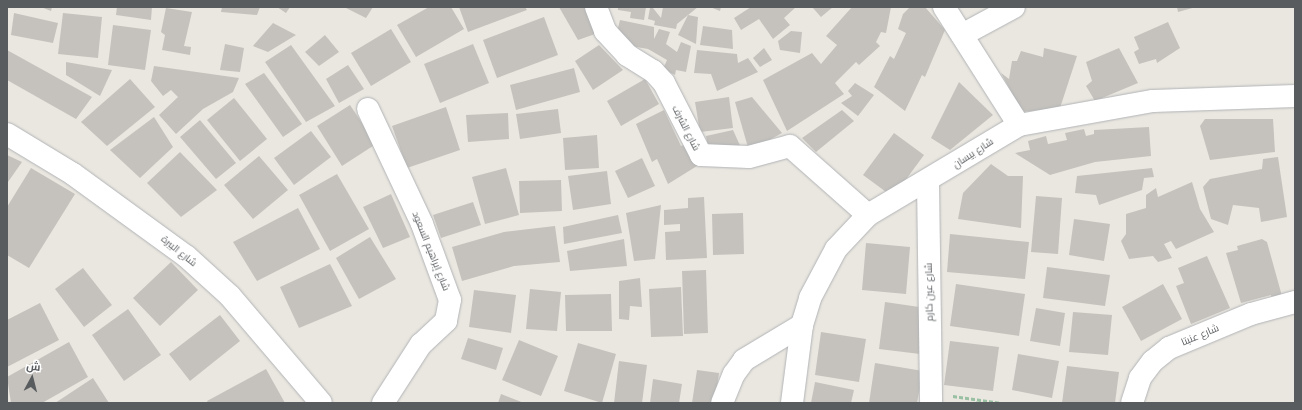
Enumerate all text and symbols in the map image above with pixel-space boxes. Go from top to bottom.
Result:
street label: شارع الشرف [669,103,703,153]
street label: شارع بيسان [950,135,996,171]
street label: شارع إبراهيم السعود [410,210,452,292]
street label: شارع البيرة [159,233,199,269]
street label: شارع عين كارم [922,262,936,322]
street label: شارع عنبتا [1179,322,1221,348]
north arrow [12,358,52,398]
text: ش [26,359,41,373]

